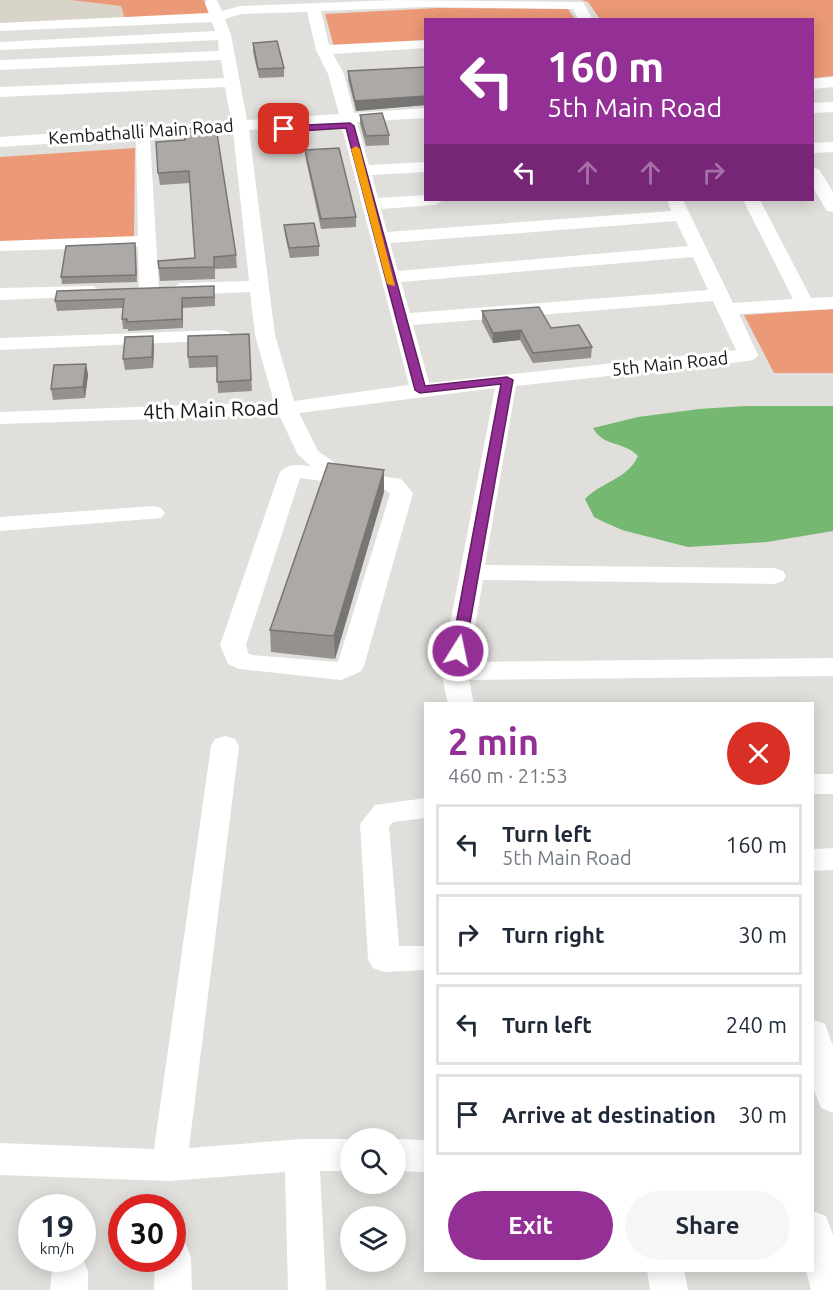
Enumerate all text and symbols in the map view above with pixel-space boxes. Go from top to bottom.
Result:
icon: left [448,42,526,120]
text: 160 m [547,43,664,90]
text: 5th Main Road [547,92,722,122]
pin [258,103,309,154]
icon: arrive [267,112,300,145]
street label: Kembathalli Main Road [48,115,234,147]
icon: left [508,156,541,189]
icon: ahead [571,156,604,189]
icon: ahead [634,156,667,189]
icon: right [697,156,730,189]
street label: 5th Main Road [611,347,729,379]
street label: 4th Main Road [142,395,279,423]
position arrow [426,619,490,683]
text: 2 min [448,721,539,762]
button: close [727,722,790,785]
text: 460 m · 21:53 [448,764,568,787]
text: Turn left [502,821,592,846]
icon: left [451,828,484,861]
text: 160 m [726,832,787,857]
text: 5th Main Road [502,846,632,869]
icon: right [451,918,484,951]
text: Turn right [502,922,604,947]
text: 30 m [738,922,787,947]
icon: left [451,1008,484,1041]
text: Turn left [502,1012,592,1037]
text: 240 m [726,1012,787,1037]
icon: arrive [451,1098,484,1131]
text: Arrive at destination [502,1102,716,1127]
text: 30 m [738,1102,787,1127]
map controls [340,1128,406,1272]
button: search [340,1128,406,1194]
button: Exit [448,1191,613,1260]
button: Share [625,1191,790,1260]
speed limit sign: 30 [108,1194,186,1272]
button: layers [340,1206,406,1272]
text: 19 [40,1209,74,1243]
text: km/h [40,1240,74,1257]

